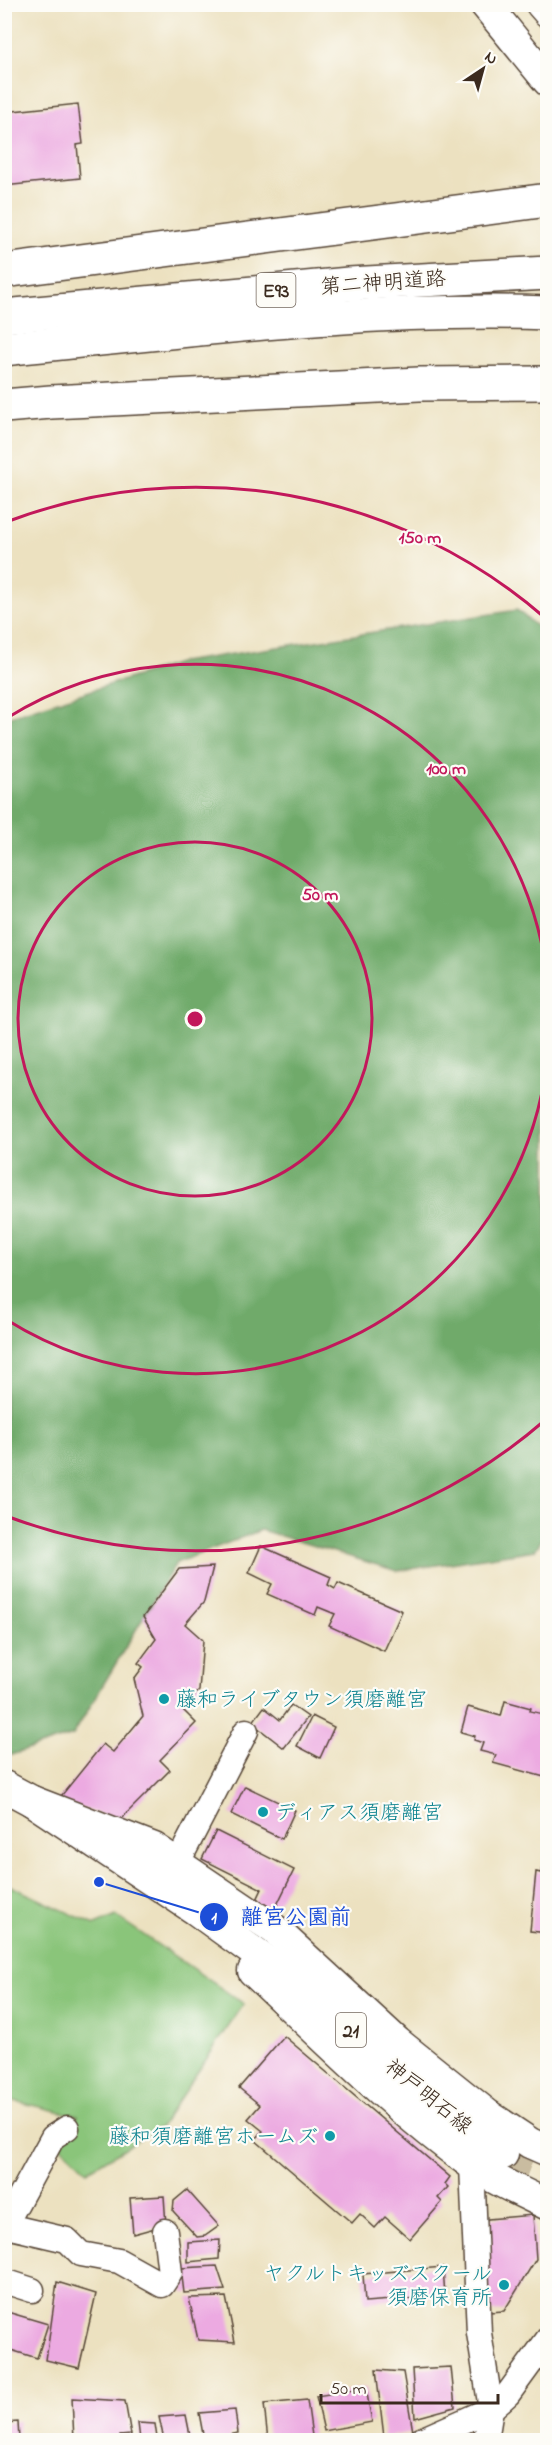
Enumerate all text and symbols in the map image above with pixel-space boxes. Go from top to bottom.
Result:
north arrow [453,39,513,99]
text: N [479,46,502,71]
street label: 第二神明道路 [319,265,447,303]
road number: E93 [256,273,296,307]
text: 150 m [399,526,441,552]
text: 100 m [426,757,466,783]
text: 50 m [302,883,338,909]
centre of rings [185,1009,205,1029]
place label: 藤和ライブタウン須磨離宮 [176,1686,427,1716]
marker: 藤和ライブタウン須磨離宮 [157,1692,171,1706]
place label: ディアス須磨離宮 [275,1799,443,1829]
marker: ディアス須磨離宮 [256,1805,270,1819]
callout: 離宮公園前 [199,1897,363,1937]
text: 離宮公園前 [241,1903,351,1935]
text: 1 [211,1906,217,1932]
road number: 21 [336,2013,366,2047]
street label: 神戸明石線 [378,2053,478,2142]
place label: 藤和須磨離宮ホームズ [109,2123,318,2153]
marker: 藤和須磨離宮ホームズ [323,2129,337,2143]
place label: ヤクルトキッズスクール 須磨保育所 [264,2260,492,2314]
marker: ヤクルトキッズスクール 須磨保育所 [497,2278,511,2292]
scale bar [321,2367,498,2405]
text: 50 m [330,2377,367,2403]

